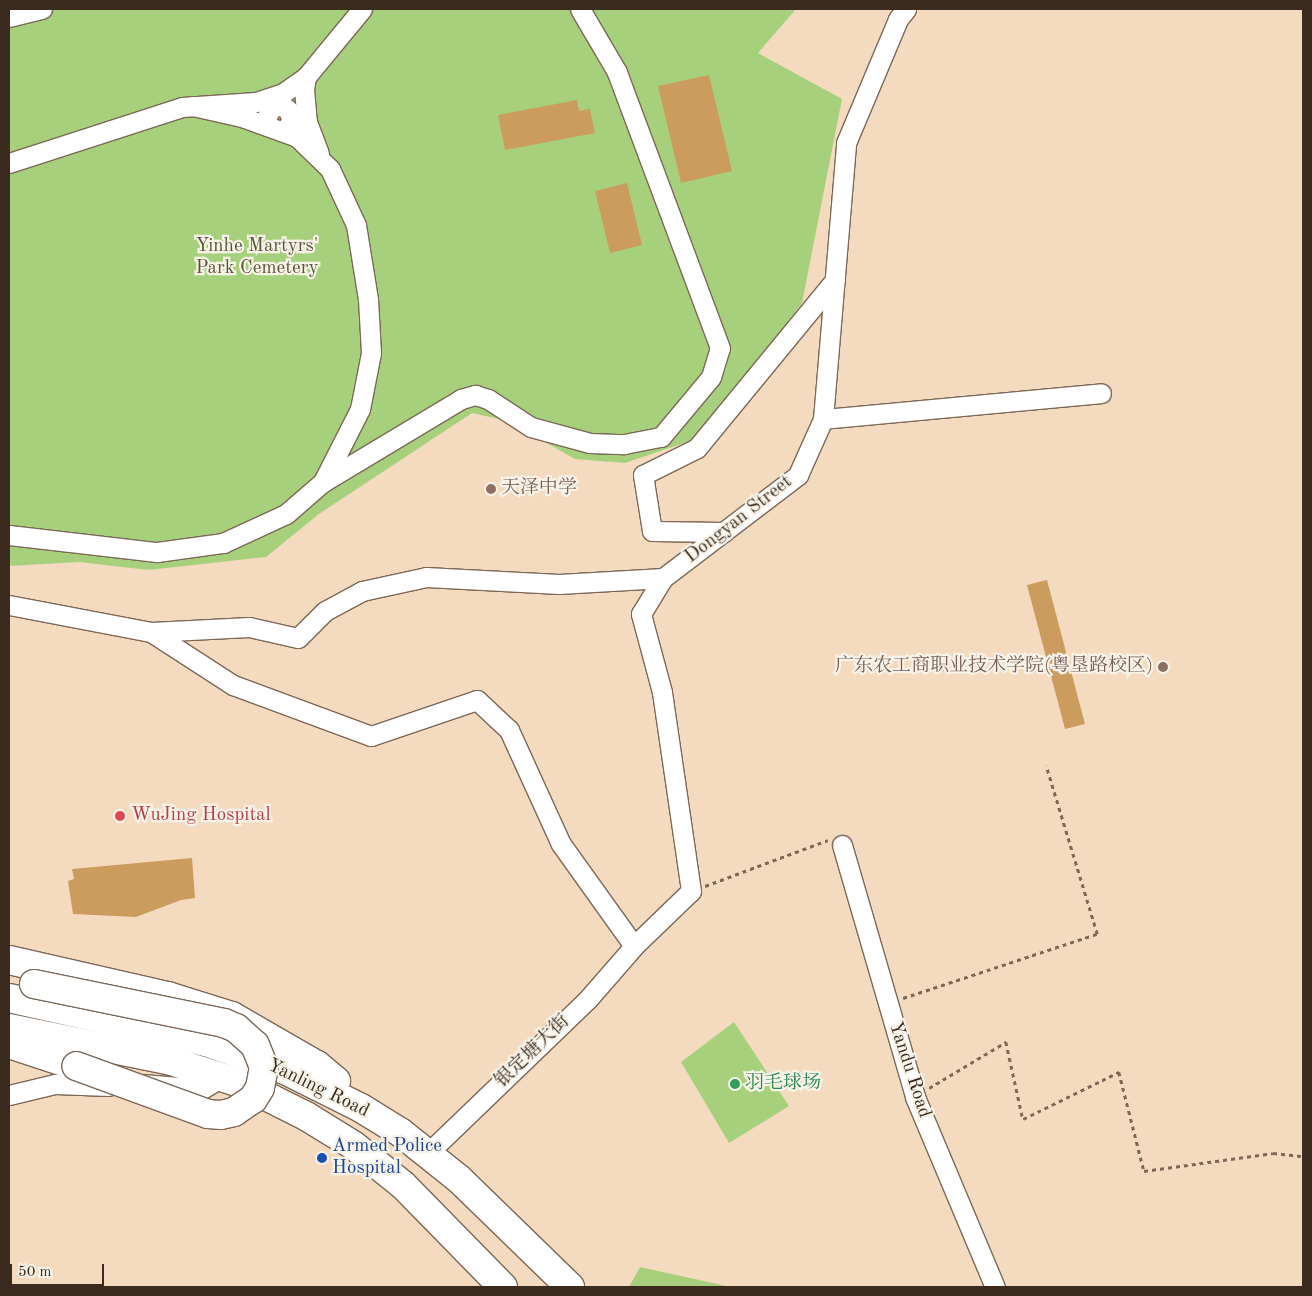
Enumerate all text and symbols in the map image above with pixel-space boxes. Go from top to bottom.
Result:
park label: Yinhe Martyrs' Park Cemetery [195,236,319,280]
street label: Dongyan Street [681,471,797,569]
place label: 天泽中学 [501,478,577,500]
marker: 天泽中学 [485,483,497,495]
place label: 广东农工商职业技术学院(粤垦路校区) [835,656,1153,678]
marker: 广东农工商职业技术学院(粤垦路校区) [1157,661,1169,673]
place label: WuJing Hospital [131,805,271,827]
marker: WuJing Hospital [113,809,127,823]
street label: 银定塘大街 [491,1011,575,1093]
street label: Yandu Road [883,1019,935,1121]
street label: Yanling Road [263,1054,373,1124]
place label: 羽毛球场 [745,1073,821,1095]
marker: 羽毛球场 [729,1078,741,1090]
place label: Armed Police Hospital [332,1136,442,1180]
marker: Armed Police Hospital [316,1152,328,1164]
scale bar [12,1254,106,1286]
text: 50 m [18,1265,52,1280]

